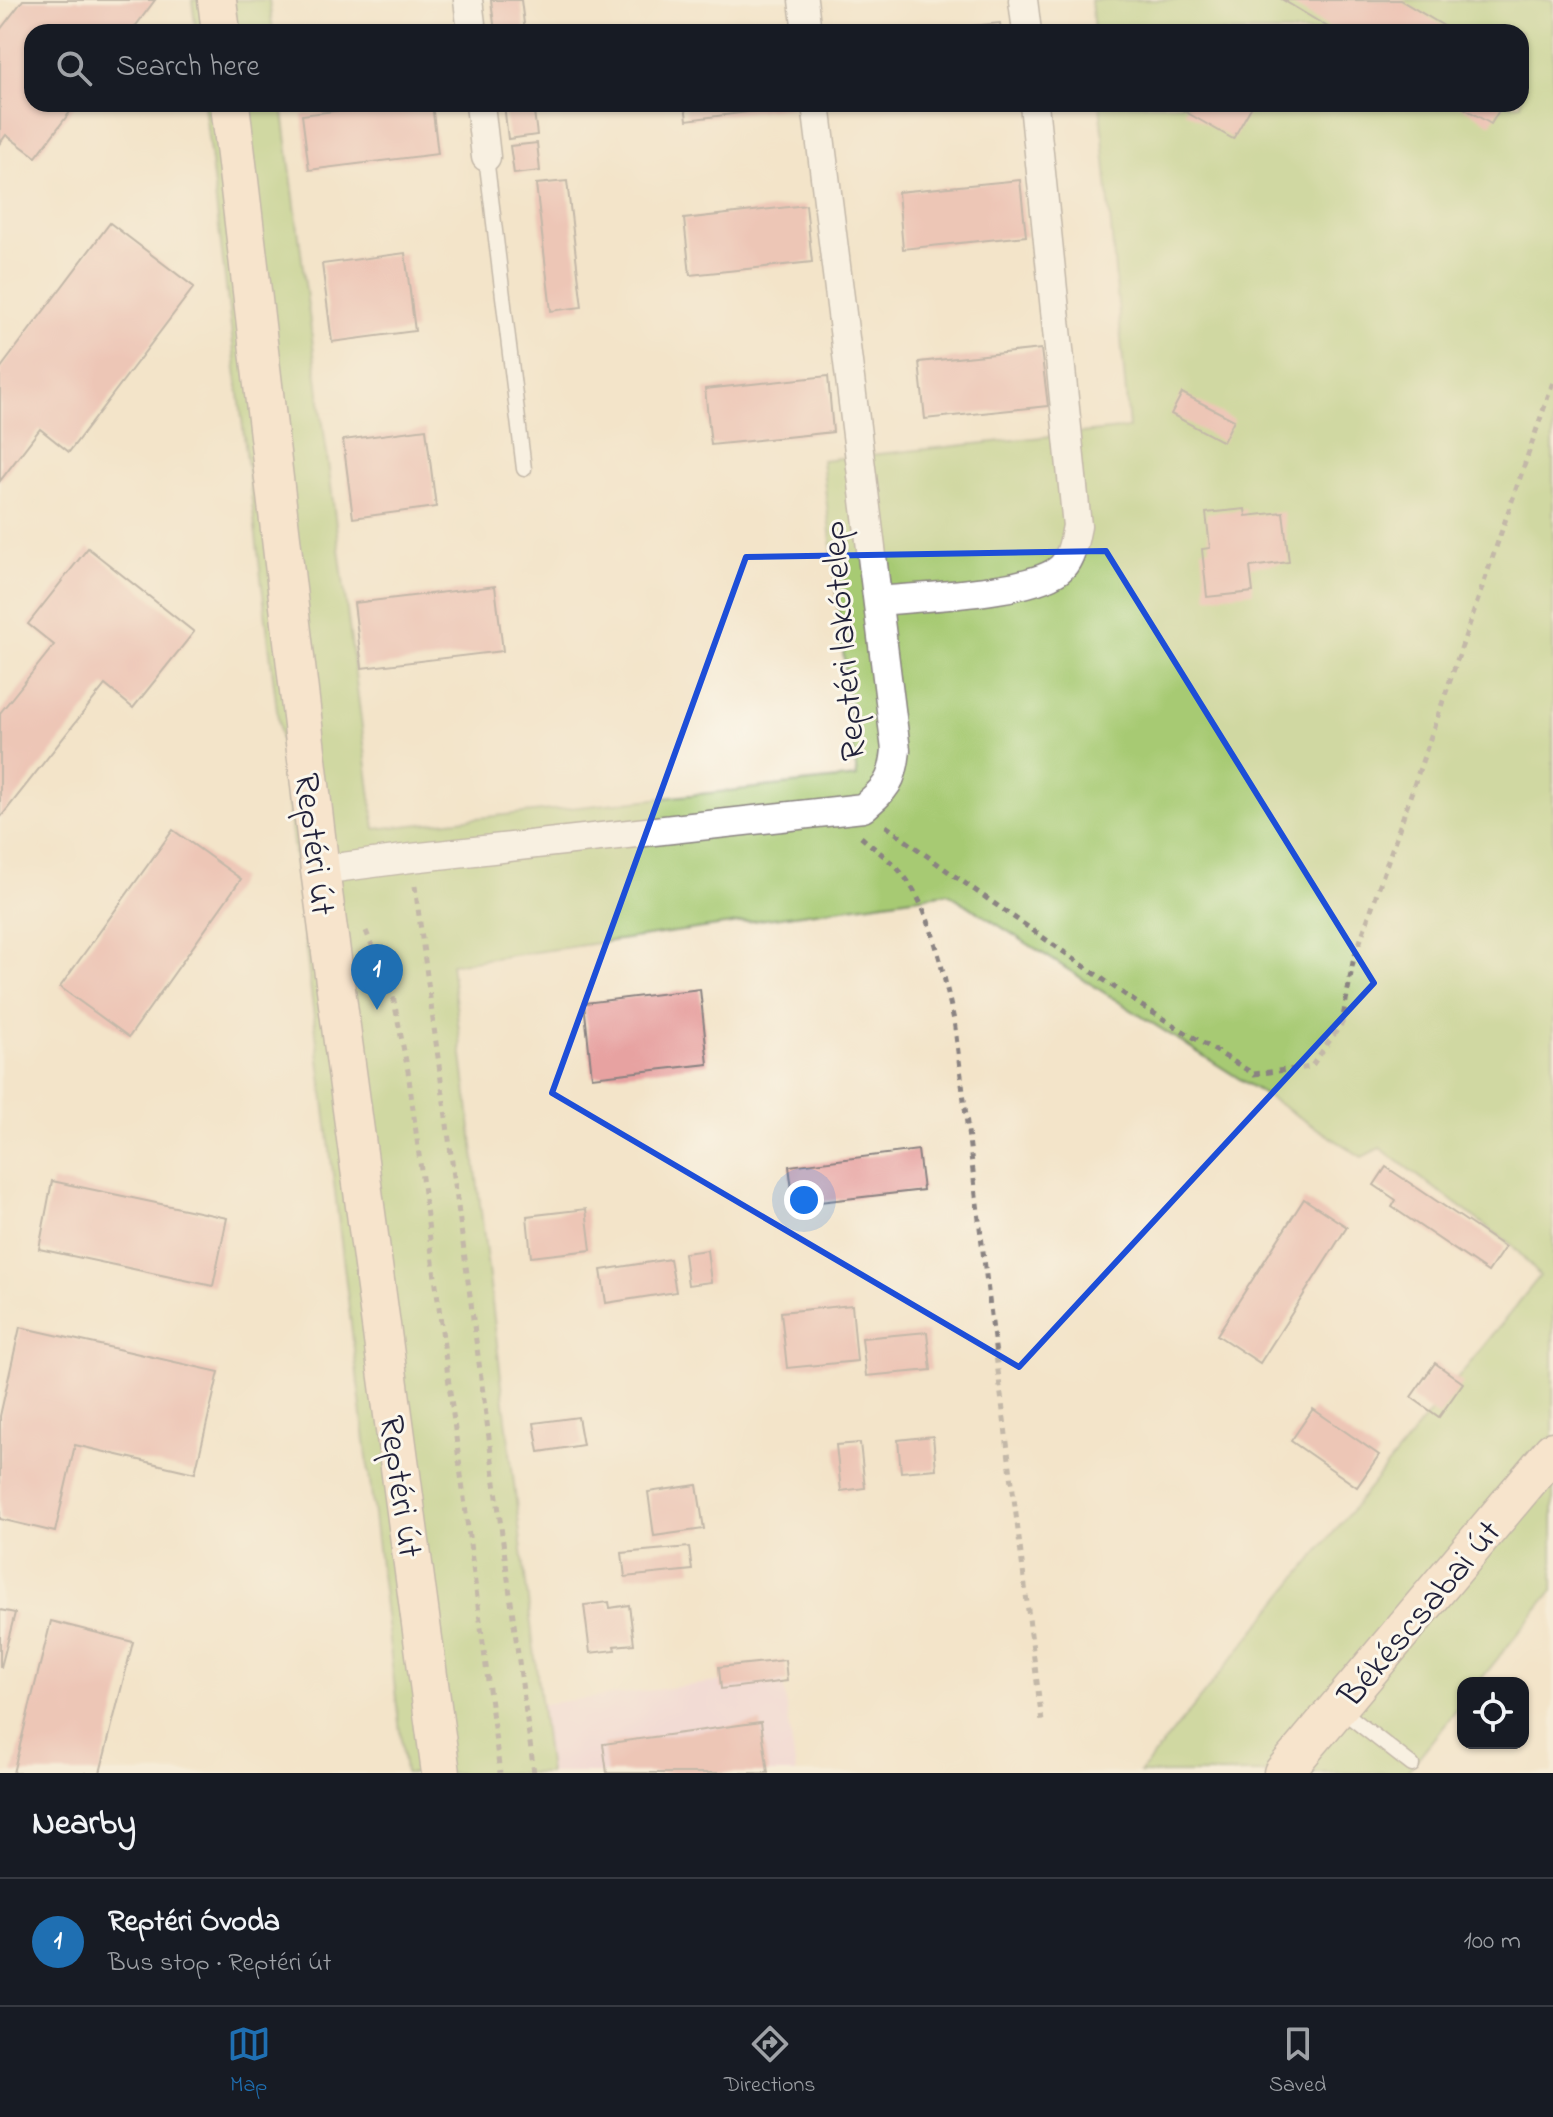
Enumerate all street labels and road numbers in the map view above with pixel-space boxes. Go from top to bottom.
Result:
street label: Reptéri lakótelep [809,519,882,763]
street label: Reptéri út [278,770,348,919]
street label: Reptéri út [362,1412,435,1561]
street label: Békéscsabai út [1326,1509,1516,1721]

